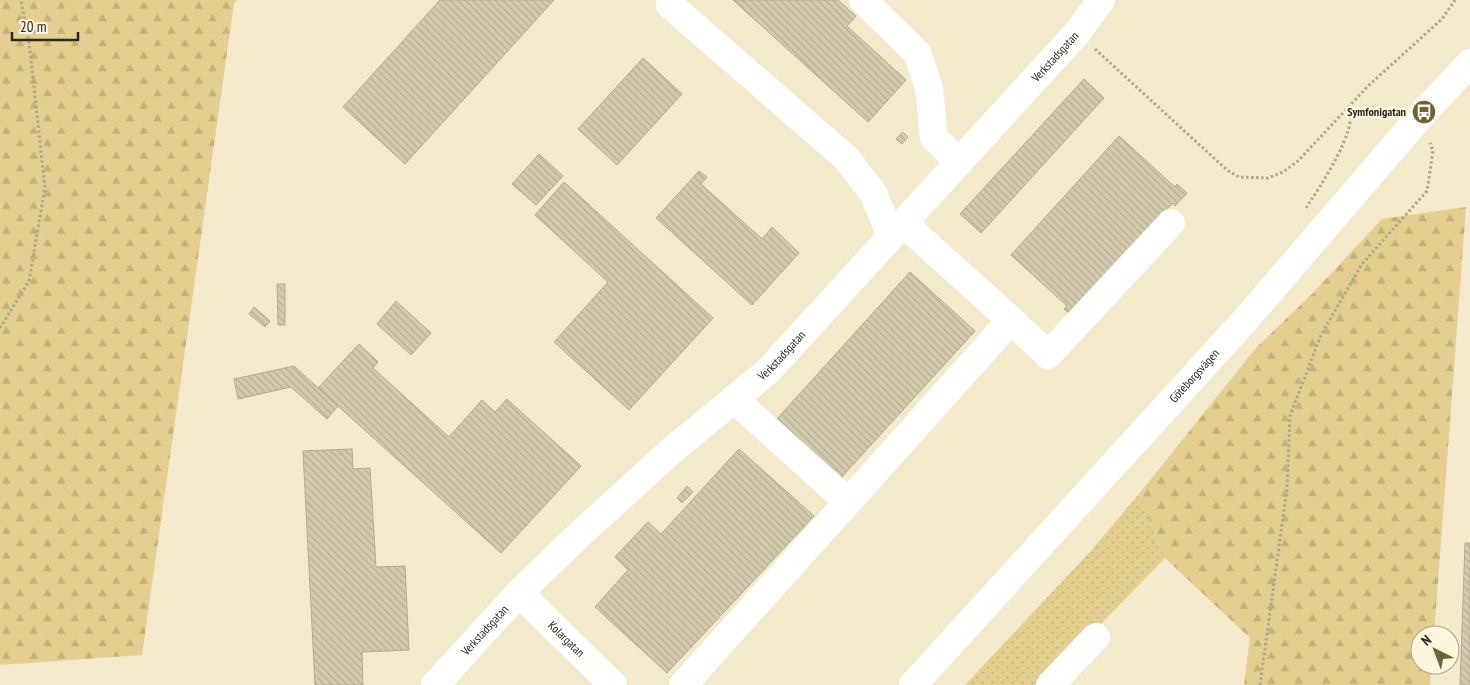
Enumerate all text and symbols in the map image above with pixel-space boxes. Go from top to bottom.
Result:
scale bar [12,10,79,42]
text: 20 m [20,17,46,36]
street label: Verkstadsgatan [1027,28,1082,85]
bus stop icon: Symfonigatan [1411,99,1437,125]
place label: Symfonigatan [1347,104,1406,119]
street label: Verkstadsgatan [754,327,808,384]
street label: Göteborgsvägen [1166,346,1222,405]
street label: Verkstadsgatan [457,602,511,659]
street label: Kolargatan [545,618,588,660]
north arrow [1410,625,1460,675]
text: N [1417,631,1435,650]

